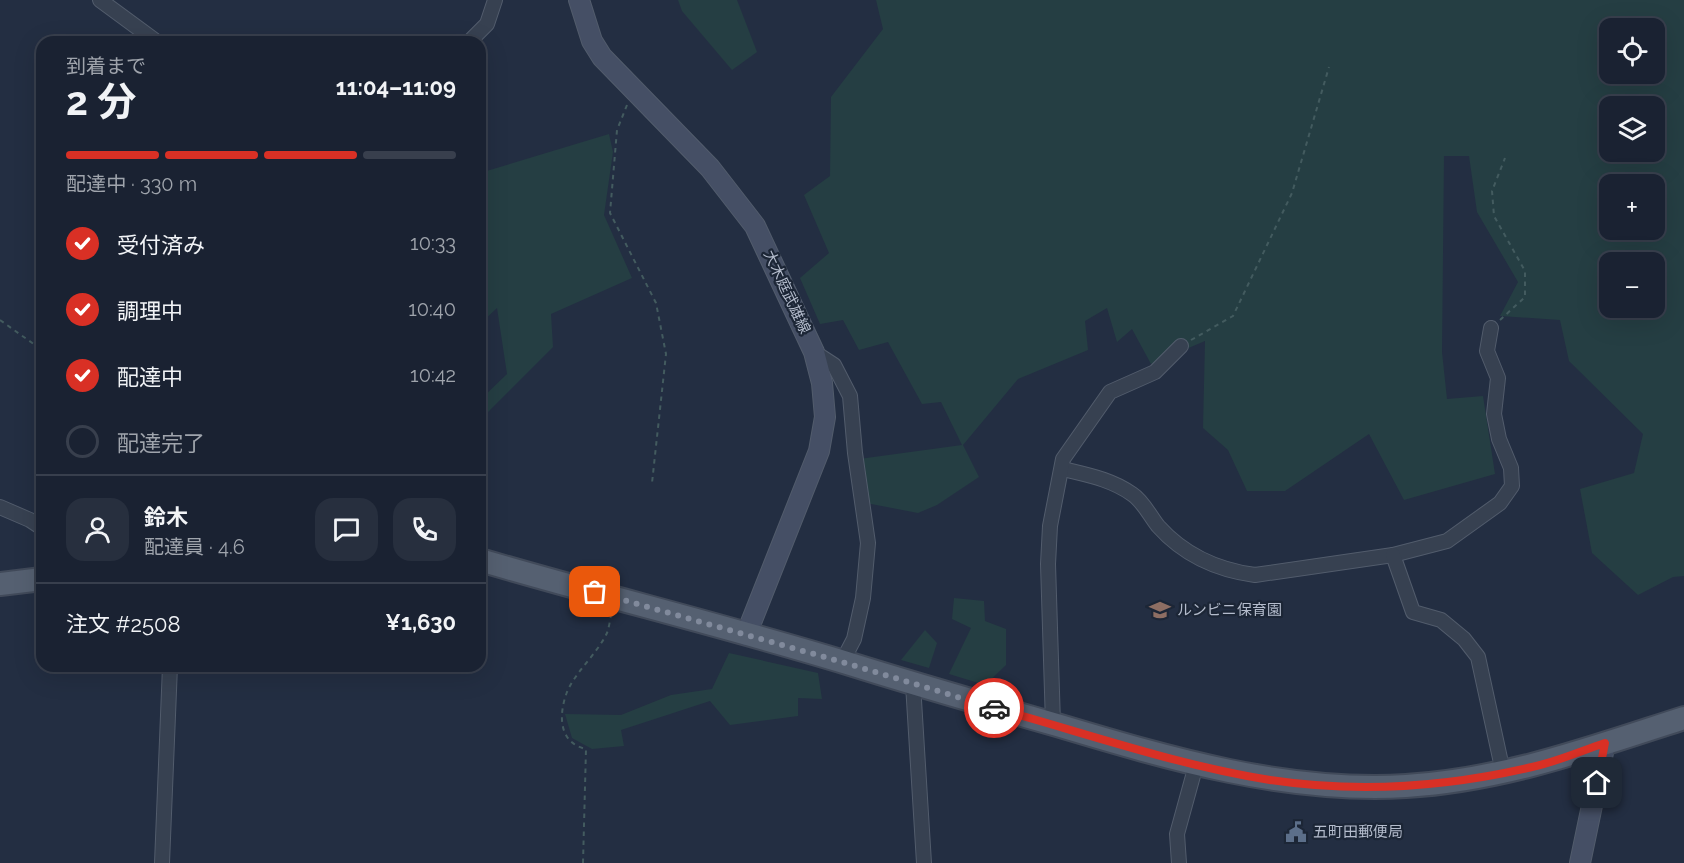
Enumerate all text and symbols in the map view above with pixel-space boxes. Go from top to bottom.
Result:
map controls [1599,18,1665,318]
button: locate [1599,18,1665,84]
text: 到着まで [66,54,146,78]
text: 11:04–11:09 [336,74,456,100]
text: 2 分 [66,78,136,124]
button: layers [1599,96,1665,162]
text: 配達中 · 330 m [66,172,197,196]
button: + [1599,174,1665,240]
icon: check [66,227,99,260]
text: 10:33 [410,231,456,255]
text: 受付済み [117,232,205,258]
street label: 大木庭武雄線 [760,247,814,337]
button: − [1599,252,1665,318]
icon: check [66,293,99,326]
text: 10:40 [408,297,456,321]
text: 調理中 [117,298,183,324]
icon: check [66,359,99,392]
text: 10:42 [410,363,456,387]
text: 配達中 [117,364,183,390]
text: 配達完了 [117,430,205,456]
button: person [66,498,129,561]
button: chat [315,498,378,561]
button: phone [393,498,456,561]
text: 鈴木 [144,504,188,530]
text: 配達員 · 4.6 [144,535,245,559]
pin [569,566,620,617]
icon: bag [578,575,611,608]
school or university icon: ルンビニ保育園 [1148,598,1172,622]
place label: ルンビニ保育園 [1177,601,1282,619]
text: ¥1,630 [385,609,456,635]
text: 注文 #2508 [66,611,181,637]
courier [964,678,1024,738]
icon: car [978,692,1011,725]
pin [1571,757,1622,808]
icon: home [1580,766,1613,799]
public building icon: 五町田郵便局 [1284,820,1308,844]
place label: 五町田郵便局 [1313,823,1403,841]

